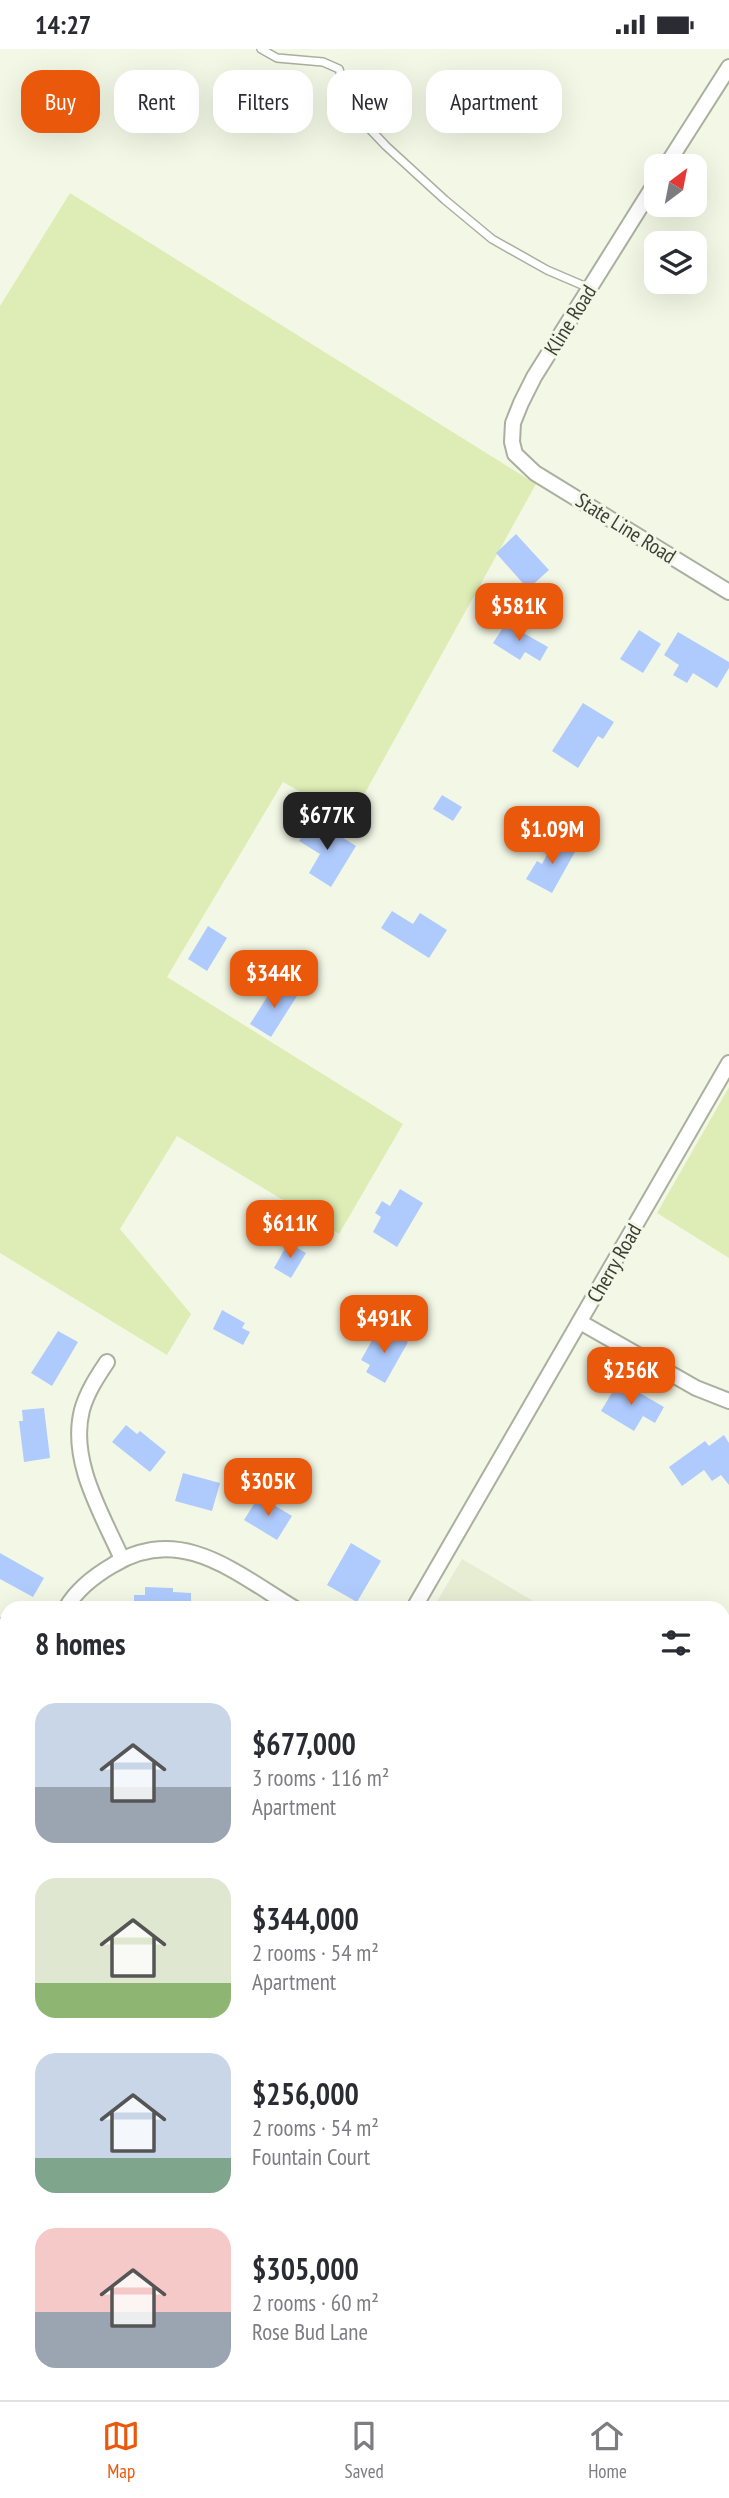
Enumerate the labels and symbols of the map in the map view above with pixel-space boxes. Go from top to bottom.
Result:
north arrow [644,154,707,217]
street label: Kline Road [538,280,602,360]
street label: State Line Road [571,487,681,569]
pin: $581K [470,583,568,643]
pin: $677K [278,793,376,852]
pin: $1.09M [495,807,609,866]
pin: $344K [225,951,323,1010]
pin: $611K [241,1201,339,1260]
street label: Cherry Road [581,1219,647,1307]
pin: $491K [335,1295,433,1355]
pin: $256K [582,1347,680,1407]
pin: $305K [219,1459,317,1518]

